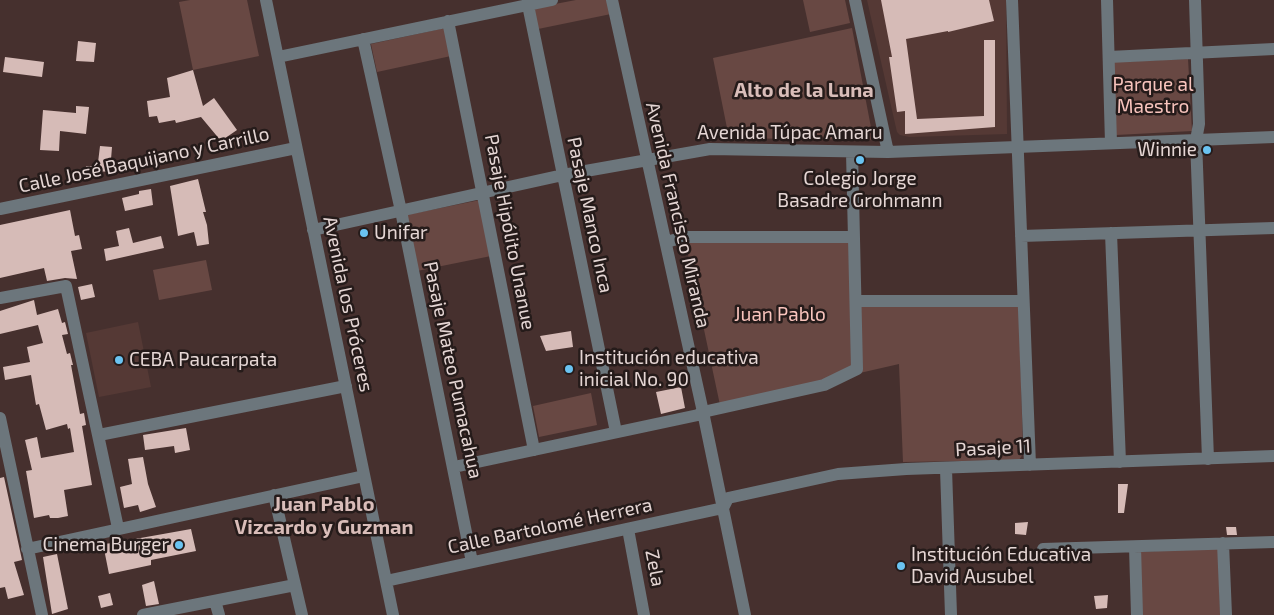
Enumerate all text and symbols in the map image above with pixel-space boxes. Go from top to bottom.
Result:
park label: Parque al Maestro [1112,74,1194,118]
district label: Alto de la Luna [734,78,874,102]
street label: Avenida Francisco Miranda [641,100,715,330]
street label: Calle José Baquijano y Carrillo [17,122,271,198]
street label: Avenida Túpac Amaru [697,122,883,144]
street label: Pasaje Hipólito Unanue [480,132,540,332]
street label: Pasaje Manco Inca [562,135,618,295]
place label: Winnie [1137,139,1197,161]
marker: Winnie [1201,144,1213,156]
marker: Colegio Jorge Basadre Grohmann [854,154,866,166]
place label: Colegio Jorge Basadre Grohmann [777,168,943,212]
street label: Avenida los Próceres [318,214,378,394]
place label: Unifar [374,222,428,244]
marker: Unifar [358,227,370,239]
street label: Pasaje Mateo Pumacahua [419,259,487,481]
park label: Juan Pablo [734,304,826,326]
place label: Institución educativa inicial No. 90 [579,347,759,391]
place label: CEBA Paucarpata [129,349,277,371]
marker: CEBA Paucarpata [113,354,125,366]
marker: Institución educativa inicial No. 90 [563,363,575,375]
street label: Pasaje 11 [954,435,1032,461]
district label: Juan Pablo Vizcardo y Guzman [235,492,413,539]
street label: Calle Bartolomé Herrera [446,493,654,559]
place label: Cinema Burger [42,534,169,556]
marker: Cinema Burger [173,539,185,551]
place label: Institución Educativa David Ausubel [911,544,1091,588]
street label: Zela [640,548,670,588]
marker: Institución Educativa David Ausubel [895,560,907,572]

